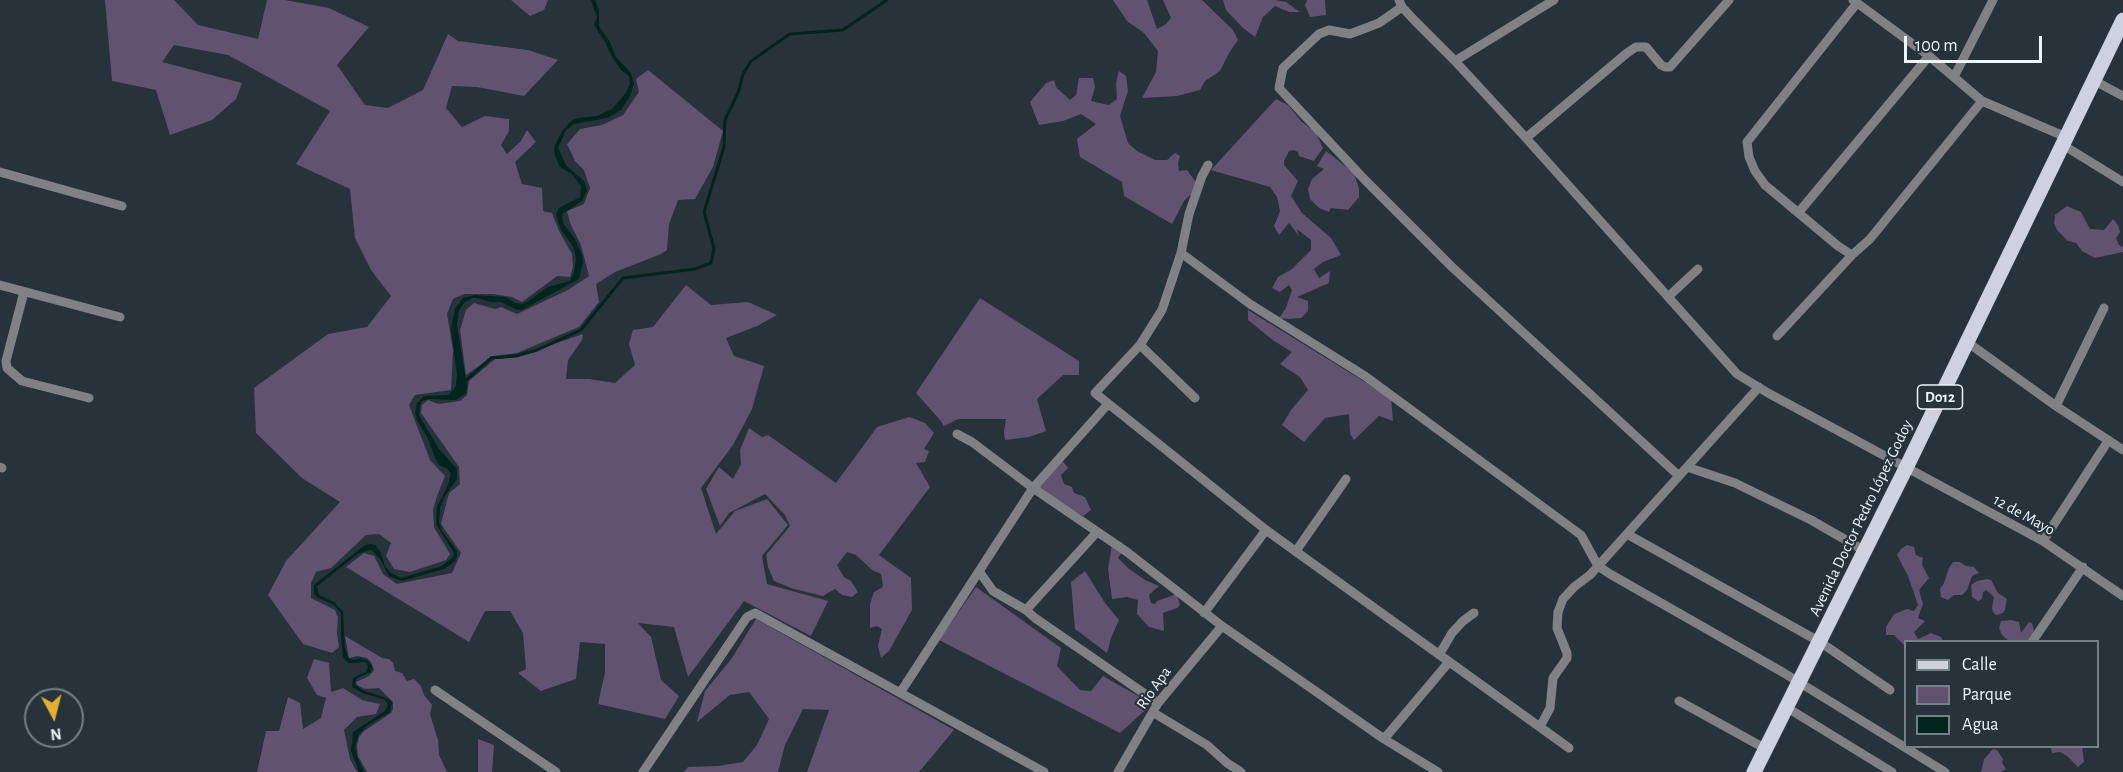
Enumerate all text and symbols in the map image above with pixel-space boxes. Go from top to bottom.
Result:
scale bar [1907,24,2045,62]
text: 100 m [1915,37,1958,55]
road number: D012 [1918,385,1962,409]
street label: Avenida Doctor Pedro López Godoy [1805,417,1917,619]
street label: 12 de Mayo [1990,490,2058,540]
legend [1904,640,2099,748]
text: Calle [1962,656,1997,674]
street label: Rio Apa [1132,663,1176,713]
text: Parque [1962,686,2011,704]
north arrow [24,688,84,748]
text: Agua [1962,716,1999,734]
text: N [49,725,62,742]

